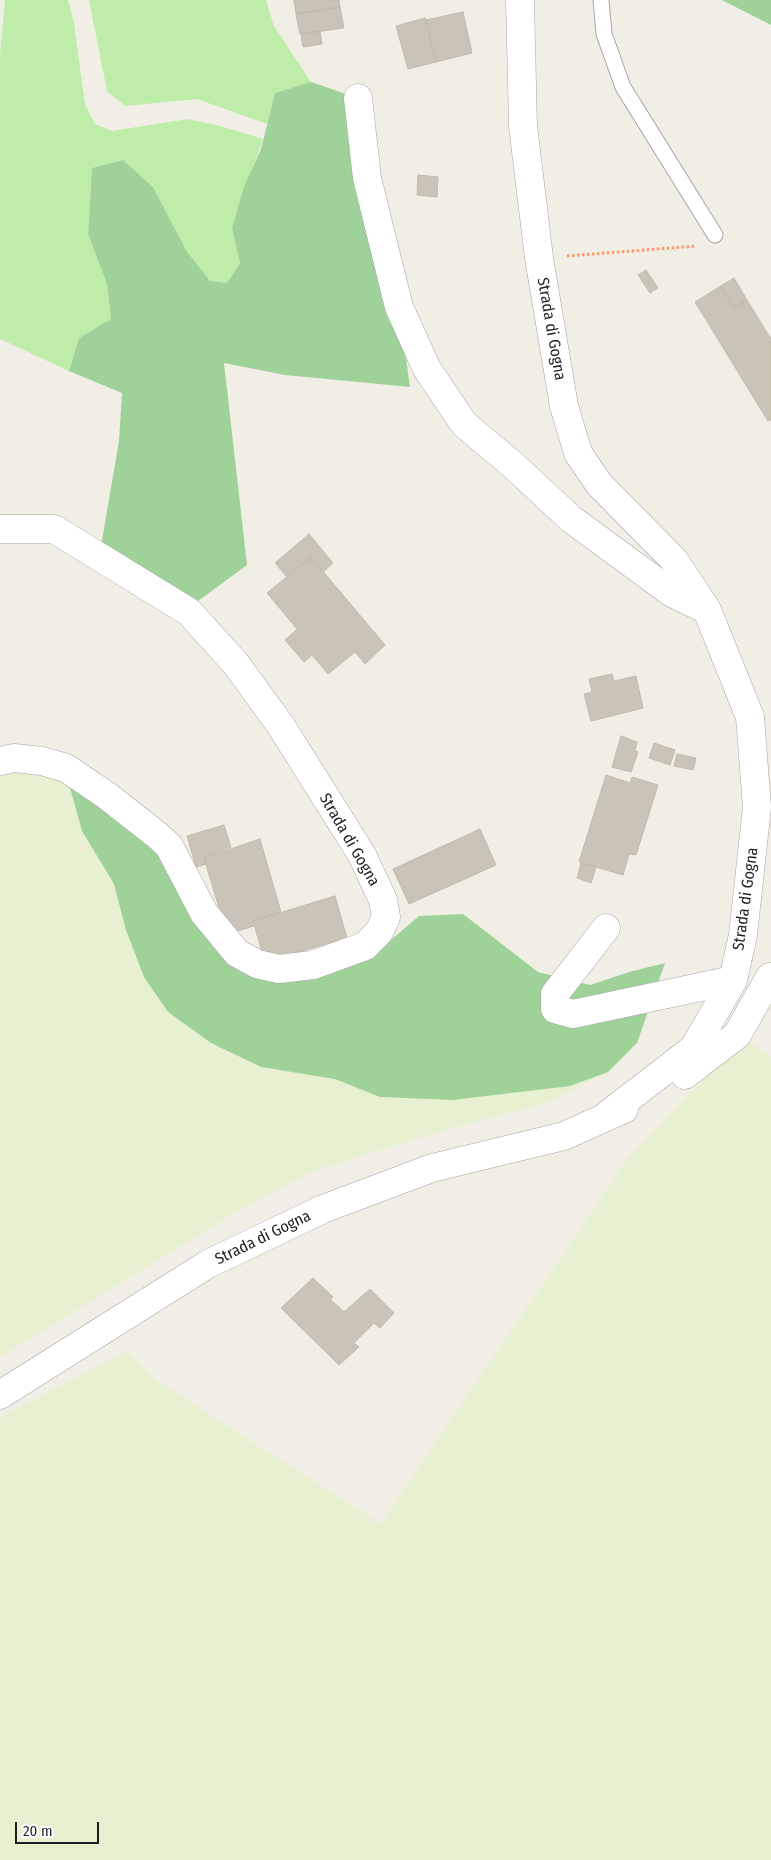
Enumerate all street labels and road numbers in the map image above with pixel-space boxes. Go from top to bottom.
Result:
street label: Strada di Gogna [533,276,569,382]
street label: Strada di Gogna [315,790,383,890]
street label: Strada di Gogna [729,846,763,952]
street label: Strada di Gogna [212,1207,314,1269]

